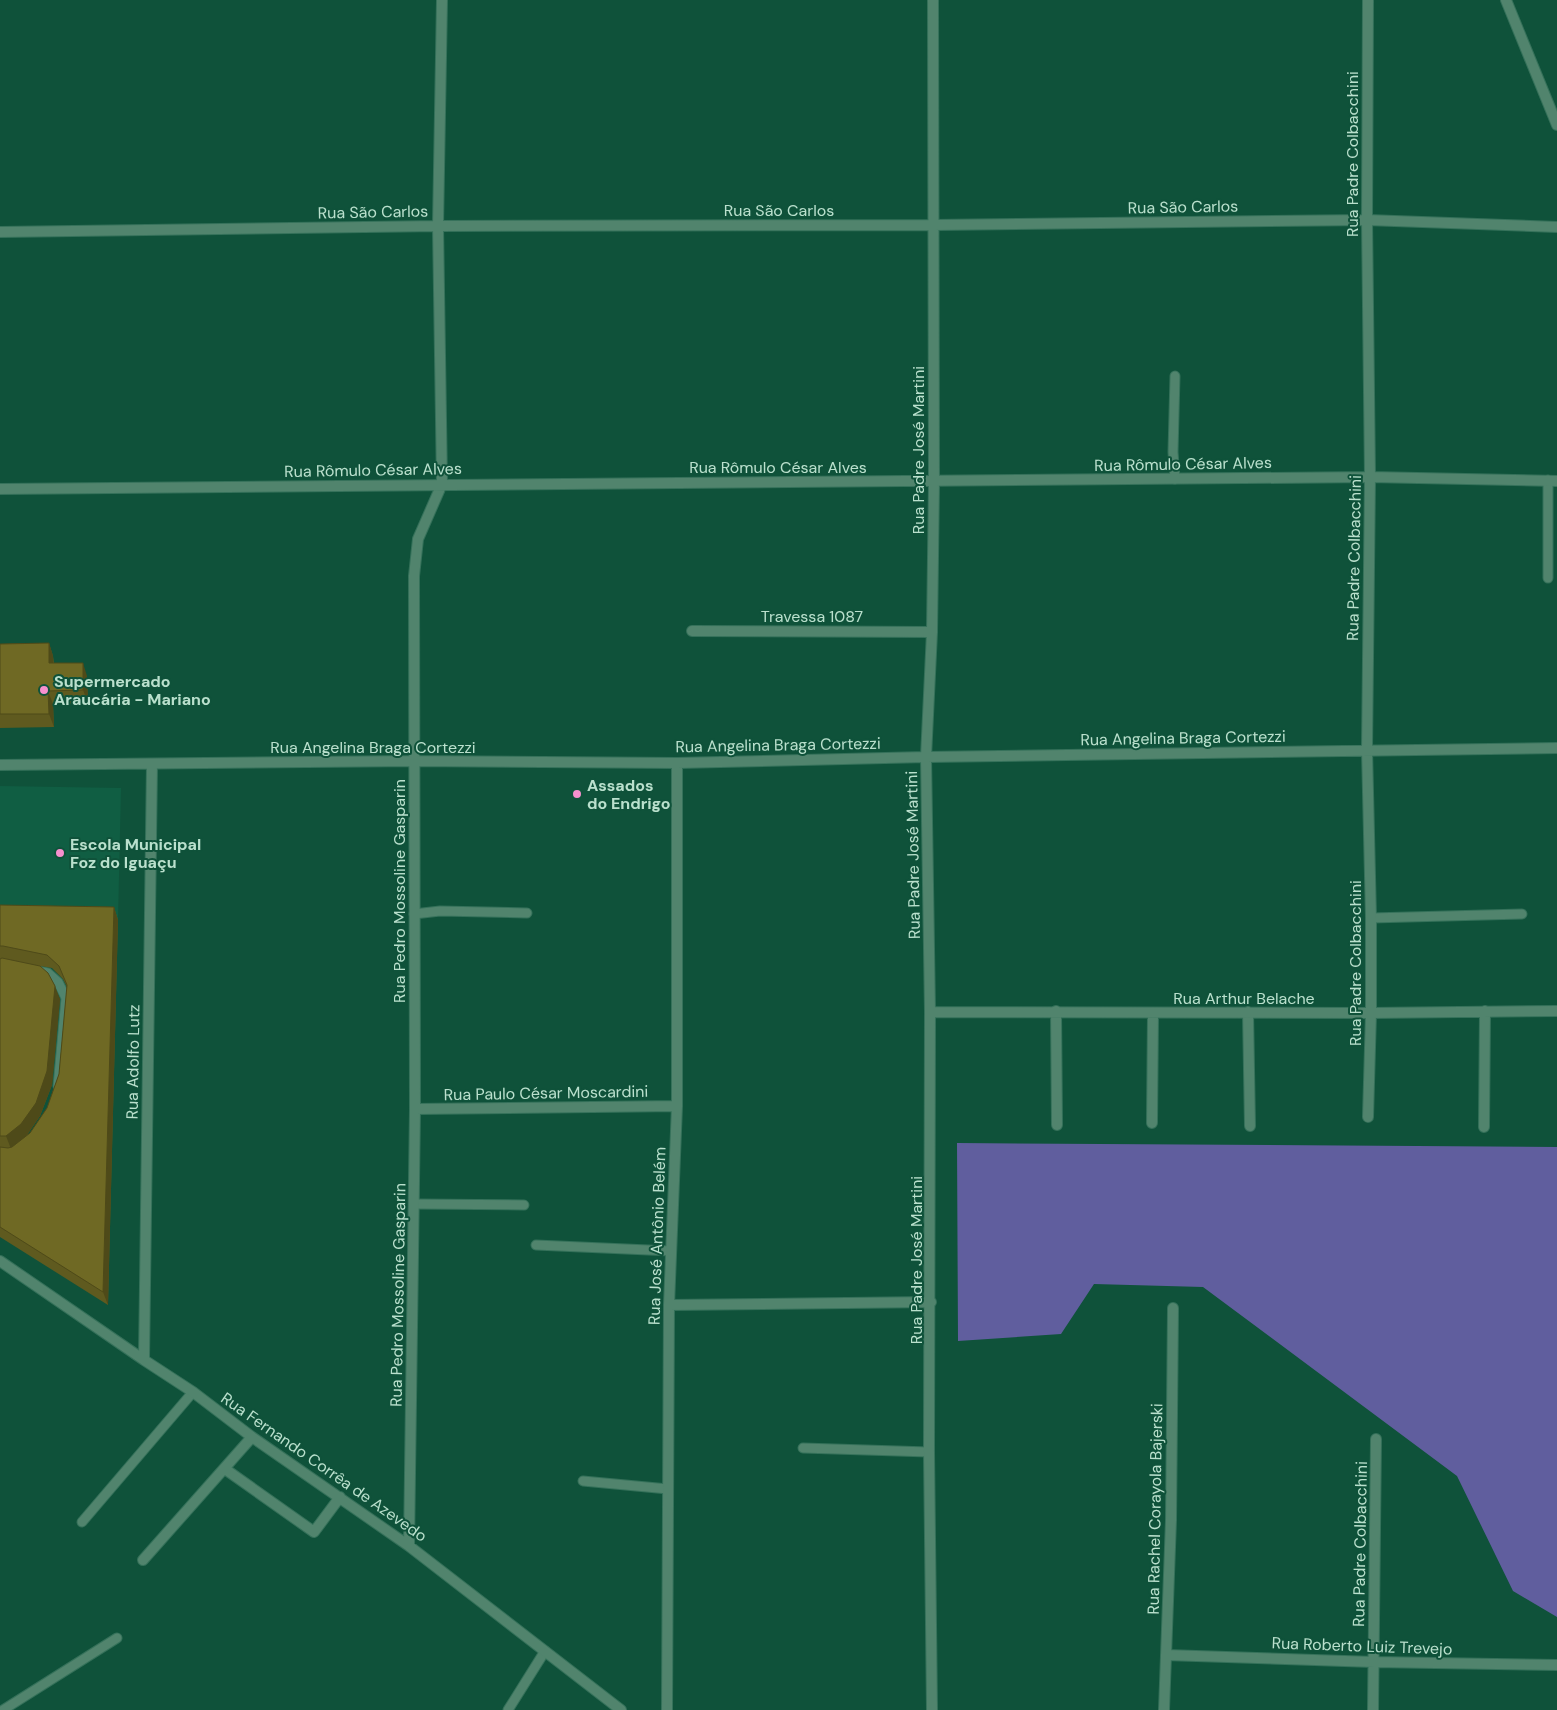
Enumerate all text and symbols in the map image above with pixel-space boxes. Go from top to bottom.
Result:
street label: Rua Padre Colbacchini [1342,71,1363,237]
street label: Rua São Carlos [1128,196,1238,218]
street label: Rua São Carlos [724,200,834,221]
street label: Rua São Carlos [318,201,428,223]
street label: Rua Padre José Martini [908,366,929,534]
street label: Rua Rômulo César Alves [1094,452,1272,476]
street label: Rua Rômulo César Alves [689,457,867,478]
street label: Rua Rômulo César Alves [284,458,462,482]
street label: Rua Padre Colbacchini [1342,475,1366,641]
street label: Travessa 1087 [761,606,863,627]
place label: Supermercado Araucária - Mariano [54,671,211,710]
marker: Supermercado Araucária - Mariano [38,684,50,696]
street label: Rua Angelina Braga Cortezzi [1080,726,1286,750]
street label: Rua Angelina Braga Cortezzi [675,733,881,757]
street label: Rua Angelina Braga Cortezzi [270,737,476,758]
street label: Rua Padre José Martini [901,771,925,939]
place label: Assados do Endrigo [587,775,671,814]
street label: Rua Pedro Mossoline Gasparin [389,779,410,1003]
marker: Assados do Endrigo [571,788,583,800]
place label: Escola Municipal Foz do Iguaçu [70,834,201,873]
marker: Escola Municipal Foz do Iguaçu [54,847,66,859]
street label: Rua Padre Colbacchini [1345,880,1366,1046]
street label: Rua Arthur Belache [1173,988,1315,1009]
street label: Rua Adolfo Lutz [121,1004,145,1120]
street label: Rua Paulo César Moscardini [444,1081,648,1105]
street label: Rua José Antônio Belém [643,1147,671,1325]
street label: Rua Padre José Martini [906,1176,927,1344]
street label: Rua Pedro Mossoline Gasparin [386,1183,410,1407]
street label: Rua Fernando Corrêa de Azevedo [217,1388,431,1546]
street label: Rua Rachel Corayola Bajerski [1143,1403,1167,1615]
street label: Rua Padre Colbacchini [1348,1461,1372,1627]
street label: Rua Roberto Luiz Trevejo [1271,1632,1453,1660]

